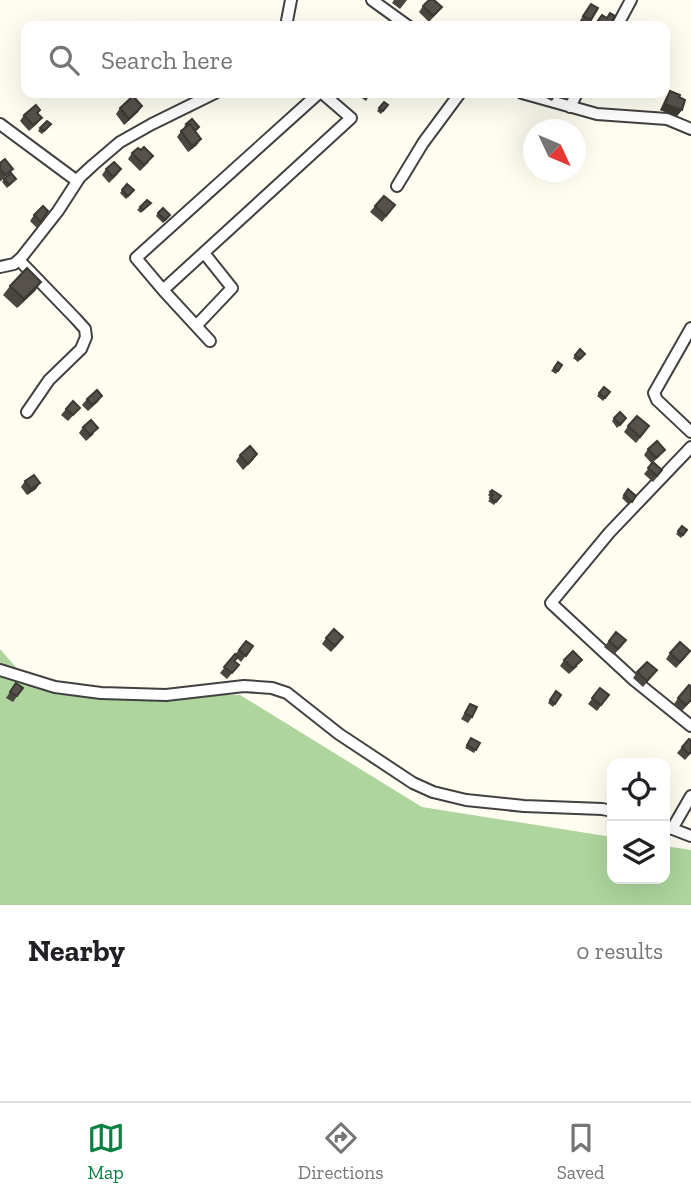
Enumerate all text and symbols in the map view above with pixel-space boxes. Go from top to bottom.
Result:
search box [21,21,670,98]
icon: search [45,41,83,79]
text: Search here [101,44,233,76]
north arrow [523,119,586,182]
map controls [607,758,670,884]
button: locate [607,758,670,821]
button: layers [607,821,670,884]
text: Nearby [28,933,125,969]
text: 0 results [576,937,663,965]
tab: Map [87,1119,125,1184]
tab: Directions [298,1119,384,1184]
tab: Saved [557,1119,604,1184]

